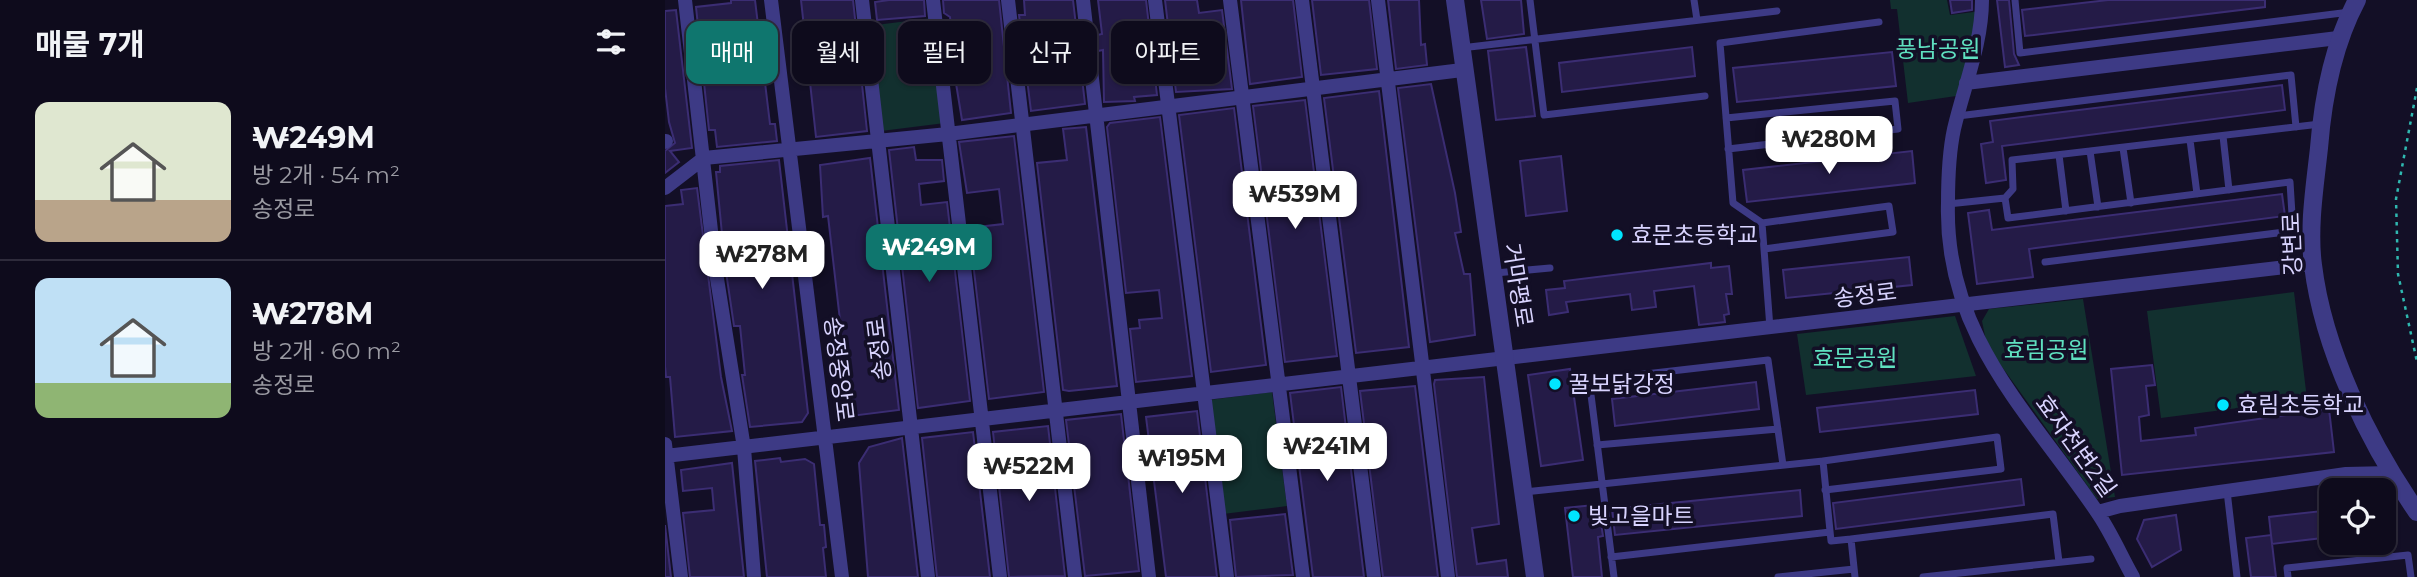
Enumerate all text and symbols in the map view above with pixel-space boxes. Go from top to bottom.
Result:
chip: 매매 [686,21,778,84]
chip: 월세 [792,21,884,84]
chip: 필터 [898,21,991,84]
chip: 신규 [1005,21,1097,84]
chip: 아파트 [1111,21,1225,84]
icon: filters [592,23,630,61]
text: 매물 7개 [35,26,145,63]
park label: 풍남공원 [1896,35,1980,63]
pin: ₩280M [1780,116,1878,176]
text: ₩249M [252,119,375,156]
text: ₩280M [1782,125,1876,153]
icon: home [91,130,175,214]
text: 방 2개 · 54 m² [252,161,400,189]
pin: ₩539M [1246,172,1344,231]
text: ₩539M [1249,180,1341,208]
text: 송정로 [252,195,315,223]
street label: 강변로 [2277,212,2307,276]
place label: 효문초등학교 [1631,221,1758,249]
pin: ₩249M [880,224,978,284]
marker: 효문초등학교 [1609,227,1625,243]
pin: ₩278M [713,232,811,291]
text: ₩249M [882,233,976,261]
text: ₩278M [715,240,809,268]
street label: 거마평로 [1498,241,1538,329]
street label: 송정로 [1832,277,1898,313]
text: ₩278M [252,295,373,332]
icon: home [91,306,175,390]
street label: 송정중앙로 [819,315,859,423]
street label: 송정로 [861,316,897,382]
park label: 효림공원 [2004,336,2088,364]
text: 방 2개 · 60 m² [252,337,401,365]
park label: 효문공원 [1813,344,1897,372]
place label: 꿀보닭강정 [1569,370,1675,398]
text: 송정로 [252,371,315,399]
marker: 꿀보닭강정 [1547,376,1563,392]
street label: 효자천변2길 [2030,390,2122,502]
place label: 효림초등학교 [2237,391,2364,419]
marker: 효림초등학교 [2215,397,2231,413]
pin: ₩241M [1278,424,1376,483]
text: ₩241M [1283,432,1371,460]
pin: ₩195M [1133,435,1231,495]
pin: ₩522M [980,444,1078,503]
text: ₩195M [1138,444,1226,472]
text: ₩522M [983,452,1075,480]
map controls [2319,478,2396,555]
button: locate [2319,478,2396,555]
place label: 빛고을마트 [1588,502,1694,530]
marker: 빛고을마트 [1566,508,1582,524]

